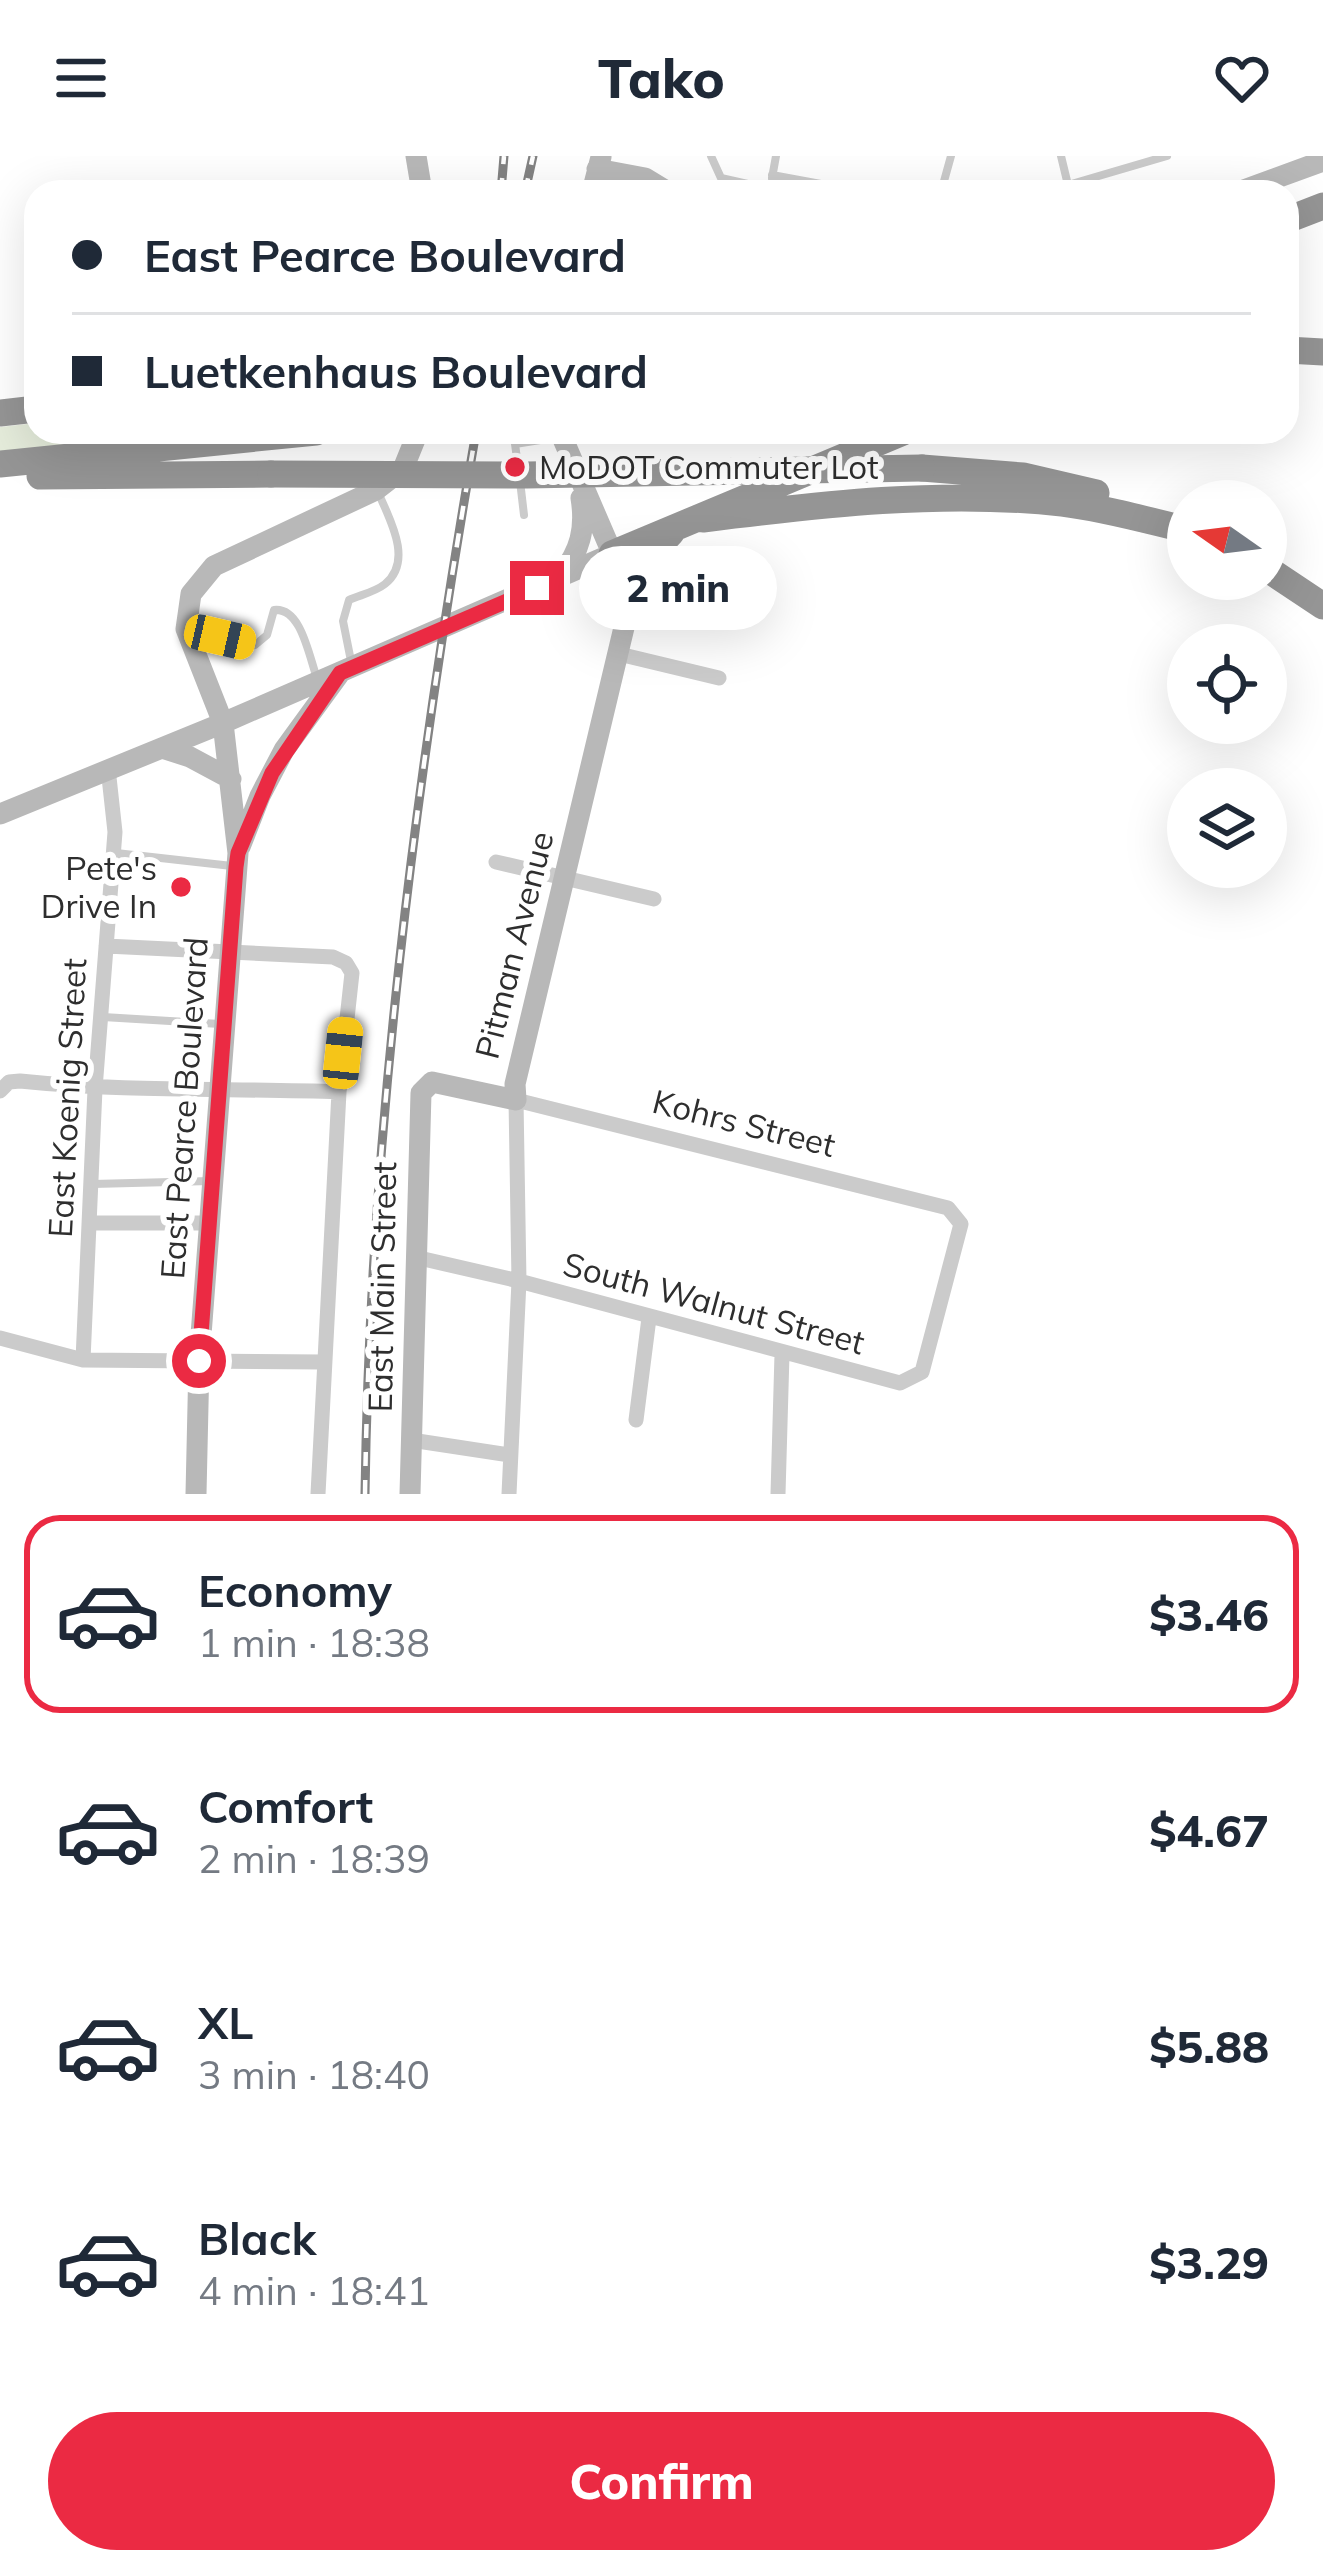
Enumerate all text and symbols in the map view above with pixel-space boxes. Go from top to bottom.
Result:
text: Tako [598,44,725,112]
icon: menu [48,45,114,111]
icon: heart [1209,45,1275,111]
text: East Pearce Boulevard [144,227,626,283]
text: Luetkenhaus Boulevard [144,343,648,399]
place label: MoDOT Commuter Lot [539,446,879,487]
marker: MoDOT Commuter Lot [502,454,528,480]
north arrow [1167,480,1287,600]
map controls [1167,480,1287,888]
callout: 2 min [579,546,777,630]
route end [510,561,564,615]
text: 2 min [626,563,730,612]
car [181,611,259,663]
button: locate [1167,624,1287,744]
button: layers [1167,768,1287,888]
street label: Pitman Avenue [465,827,562,1063]
place label: Pete's Drive In [41,847,157,926]
marker: Pete's Drive In [168,874,194,900]
street label: East Pearce Boulevard [151,936,216,1280]
street label: East Koenig Street [39,957,94,1239]
car [321,1015,365,1091]
street label: Kohrs Street [649,1080,840,1165]
street label: East Main Street [359,1161,404,1413]
street label: South Walnut Street [559,1243,869,1362]
route start [172,1334,226,1388]
icon: car [54,1560,162,1668]
text: Economy [198,1562,392,1618]
text: $3.46 [1149,1586,1269,1642]
text: 1 min · 18:38 [198,1618,430,1667]
icon: car [54,1776,162,1884]
text: Comfort [198,1778,373,1834]
text: $4.67 [1149,1802,1269,1858]
text: 2 min · 18:39 [198,1834,430,1883]
icon: car [54,1992,162,2100]
text: XL [198,1994,253,2050]
text: $5.88 [1149,2018,1269,2074]
text: 3 min · 18:40 [198,2050,430,2099]
icon: car [54,2208,162,2316]
text: Black [198,2210,316,2266]
text: $3.29 [1149,2234,1269,2290]
text: 4 min · 18:41 [198,2266,430,2315]
button: Confirm [48,2412,1275,2550]

